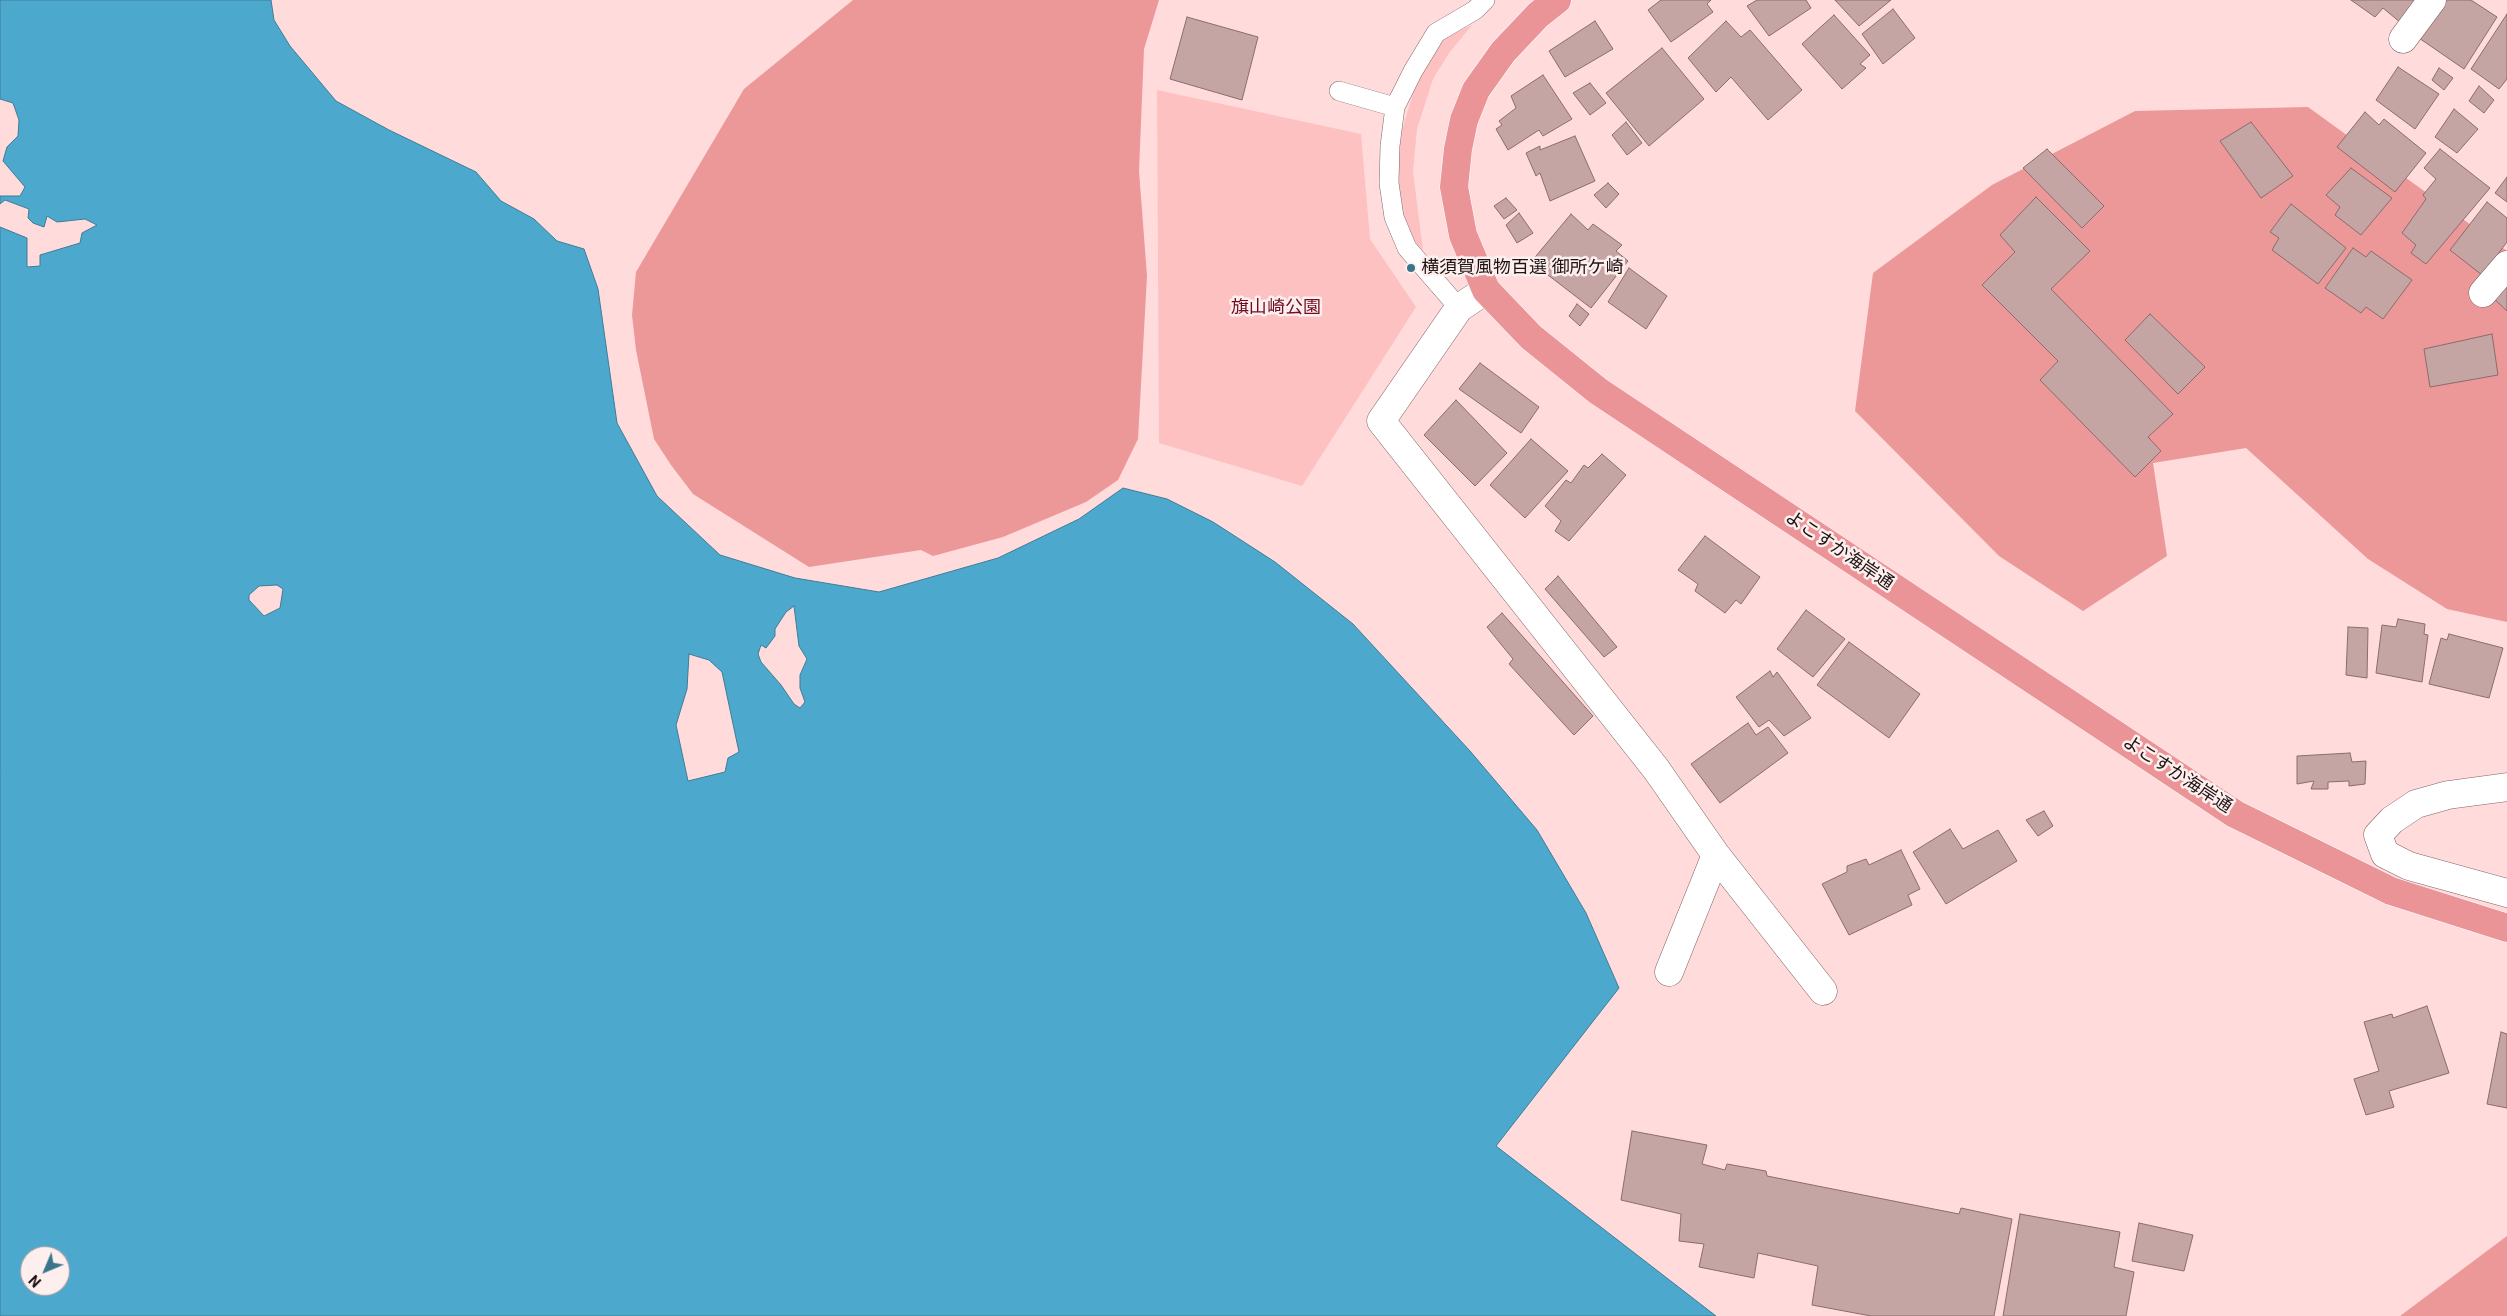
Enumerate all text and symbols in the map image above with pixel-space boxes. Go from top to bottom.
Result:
place label: 横須賀風物百選 御所ケ崎 [1421,257,1623,279]
marker: 横須賀風物百選 御所ケ崎 [1405,262,1417,274]
park label: 旗山崎公園 [1231,297,1321,319]
street label: よこすか海岸通 [1781,507,1897,595]
street label: よこすか海岸通 [2118,732,2236,818]
north arrow [20,1246,70,1296]
text: N [26,1272,44,1290]

